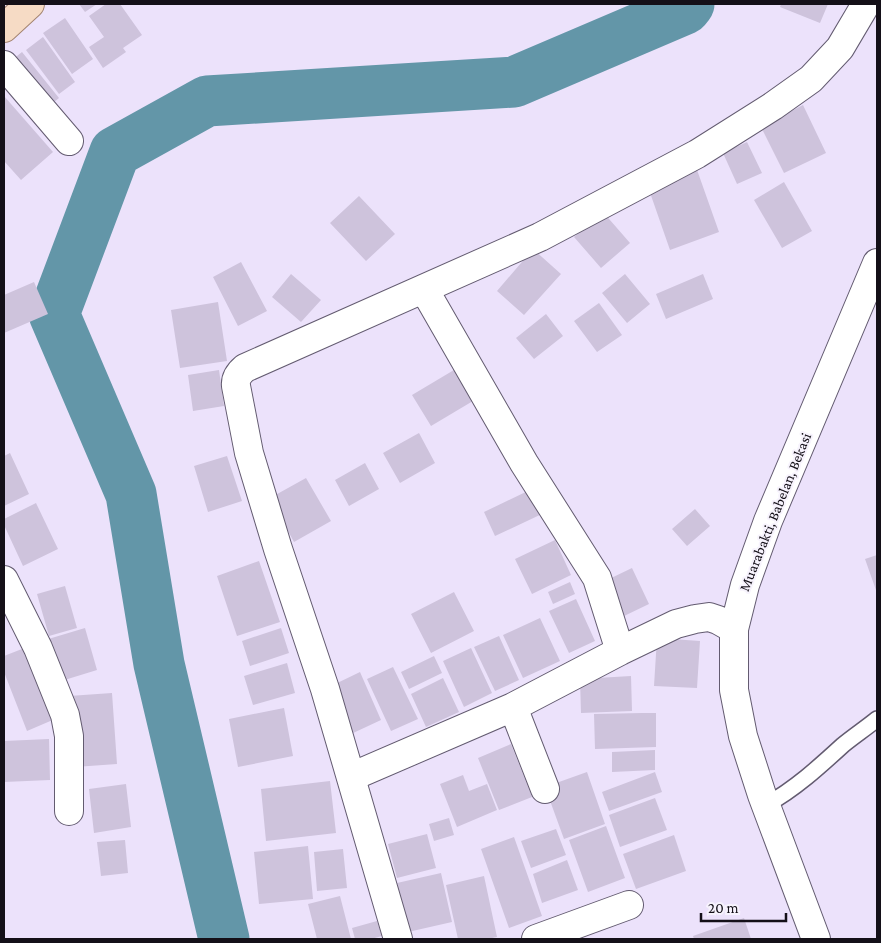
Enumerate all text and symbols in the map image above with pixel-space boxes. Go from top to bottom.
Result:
street label: Muarabakti, Babelan, Bekasi [736,430,814,594]
scale bar [701,890,786,922]
text: 20 m [708,900,739,916]

